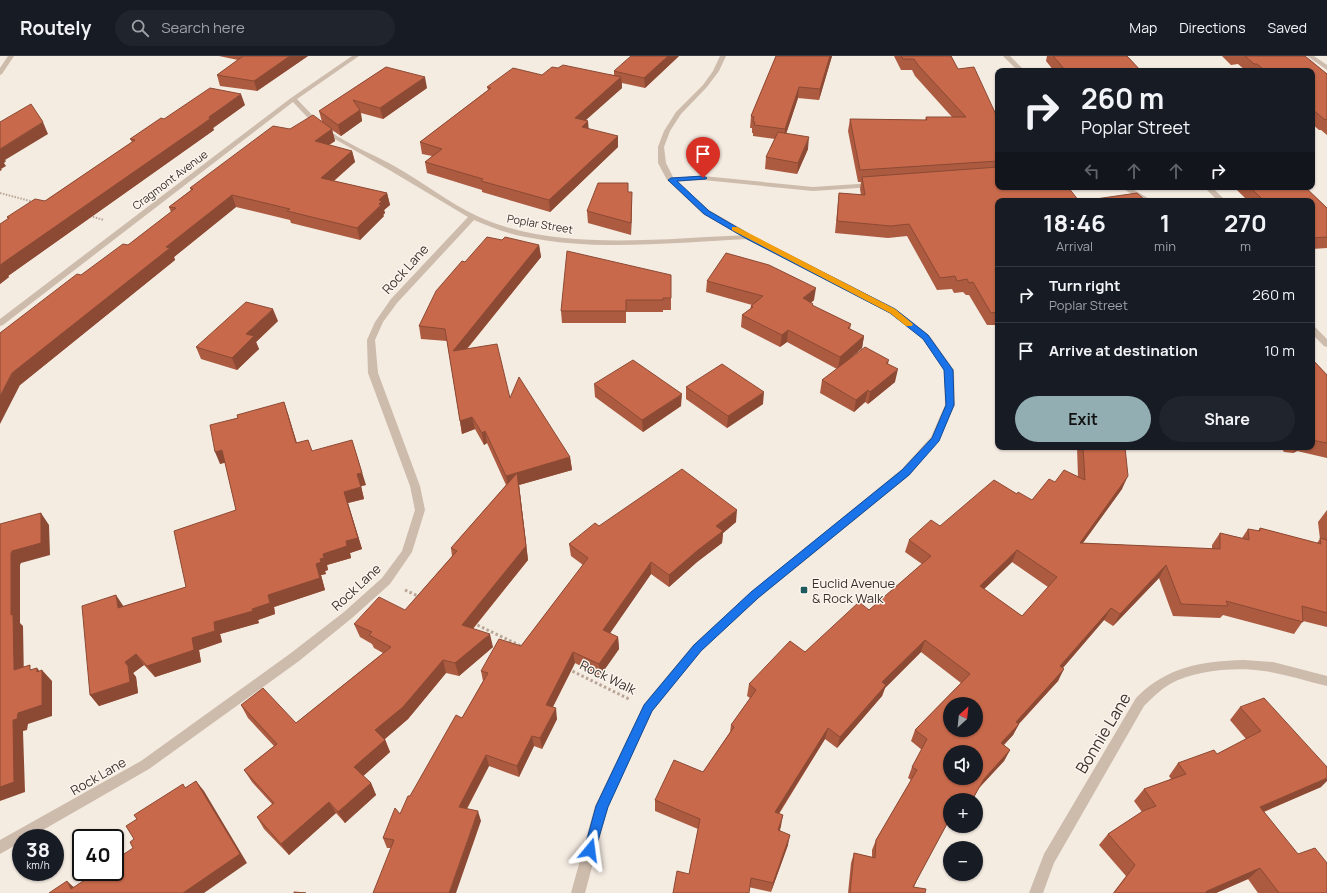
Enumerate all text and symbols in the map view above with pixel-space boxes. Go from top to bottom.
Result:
search box [115,10,395,46]
text: Routely [20,15,91,41]
icon: search [129,17,151,39]
text: Search here [161,17,245,38]
text: Map [1129,18,1157,37]
text: Directions [1179,18,1246,37]
text: Saved [1268,18,1307,37]
text: 260 m [1081,79,1164,117]
icon: right [1015,84,1067,136]
text: Poplar Street [1081,115,1190,139]
pin [686,137,720,178]
icon: arrive [692,143,714,165]
street label: Cragmont Avenue [129,146,211,213]
icon: left [1081,160,1103,182]
icon: ahead [1123,160,1145,182]
icon: ahead [1165,160,1187,182]
icon: right [1207,160,1229,182]
text: 18:46 [1043,206,1106,239]
text: 1 [1160,206,1170,239]
text: 270 [1224,206,1267,239]
street label: Poplar Street [506,210,574,237]
text: Arrival [1056,237,1093,255]
text: min [1154,237,1176,255]
text: m [1240,237,1251,255]
street label: Rock Lane [378,240,432,298]
text: Turn right [1049,275,1120,296]
icon: right [1015,284,1037,306]
text: 260 m [1252,284,1295,305]
text: Poplar Street [1049,296,1128,314]
icon: arrive [1015,340,1037,362]
text: Arrive at destination [1049,340,1198,361]
text: 10 m [1264,340,1295,361]
button: Exit [1015,396,1151,442]
button: Share [1159,396,1295,442]
street label: Rock Lane [327,559,385,614]
place label: Euclid Avenue & Rock Walk [812,574,895,607]
marker: Euclid Avenue & Rock Walk [799,585,809,595]
street label: Rock Walk [577,656,640,699]
street label: Bonnie Lane [1070,689,1136,777]
north arrow [943,697,983,737]
map controls [943,697,983,881]
button: sound [943,745,983,785]
street label: Rock Lane [67,753,129,799]
button: + [943,793,983,833]
speed limit sign: 40 [72,829,124,881]
position arrow [569,829,611,871]
text: 38 [26,836,50,863]
button: − [943,841,983,881]
text: km/h [26,858,50,872]

